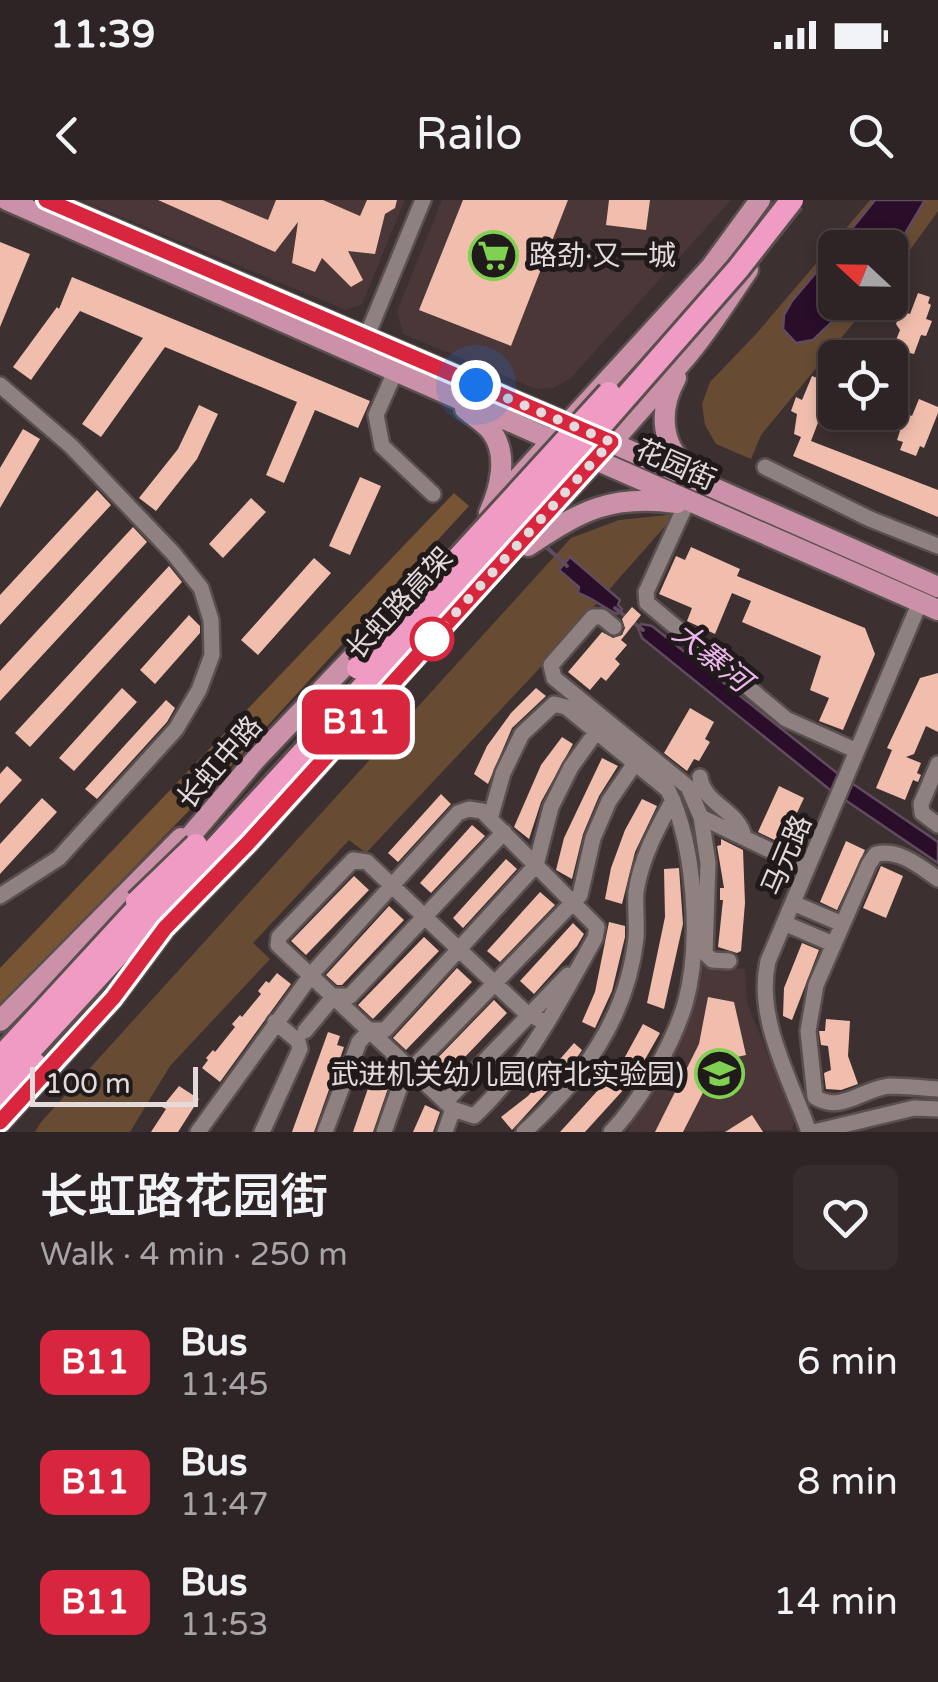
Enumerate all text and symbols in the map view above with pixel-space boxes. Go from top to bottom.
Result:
text: 11:39 [50,12,155,58]
icon: back [40,108,95,163]
text: Railo [415,108,523,162]
icon: search [843,108,898,163]
supermarket icon: 路劲·又一城 [468,229,520,281]
north arrow [818,230,908,320]
map controls [818,230,908,430]
place label: 路劲·又一城 [529,239,676,273]
button: locate [818,340,908,430]
your location [451,360,501,410]
street label: 花园街 [630,432,721,498]
street label: 长虹路高架 [340,541,460,666]
water label: 大寨河 [665,615,762,703]
unlabelled marker [411,618,453,660]
line badge: B11 [298,690,414,754]
text: B11 [322,701,390,743]
street label: 长虹中路 [170,709,269,816]
street label: 马元路 [755,810,819,901]
school or university icon: 武进机关幼儿园(府北实验园) [693,1048,745,1100]
place label: 武进机关幼儿园(府北实验园) [331,1058,684,1092]
scale bar [30,1062,198,1106]
text: 100 m [45,1067,131,1101]
button: heart [793,1165,898,1270]
text: 长虹路花园街 [40,1169,328,1227]
text: Walk · 4 min · 250 m [40,1236,348,1274]
text: Bus [180,1320,247,1366]
text: 6 min [797,1339,898,1385]
text: B11 [61,1341,129,1383]
text: 11:45 [180,1366,269,1404]
text: Bus [180,1440,247,1486]
text: 8 min [797,1459,898,1505]
text: B11 [61,1461,129,1503]
text: 11:47 [180,1486,269,1524]
text: Bus [180,1560,247,1606]
text: 14 min [773,1579,898,1625]
text: B11 [61,1581,129,1623]
text: 11:53 [180,1606,269,1644]

